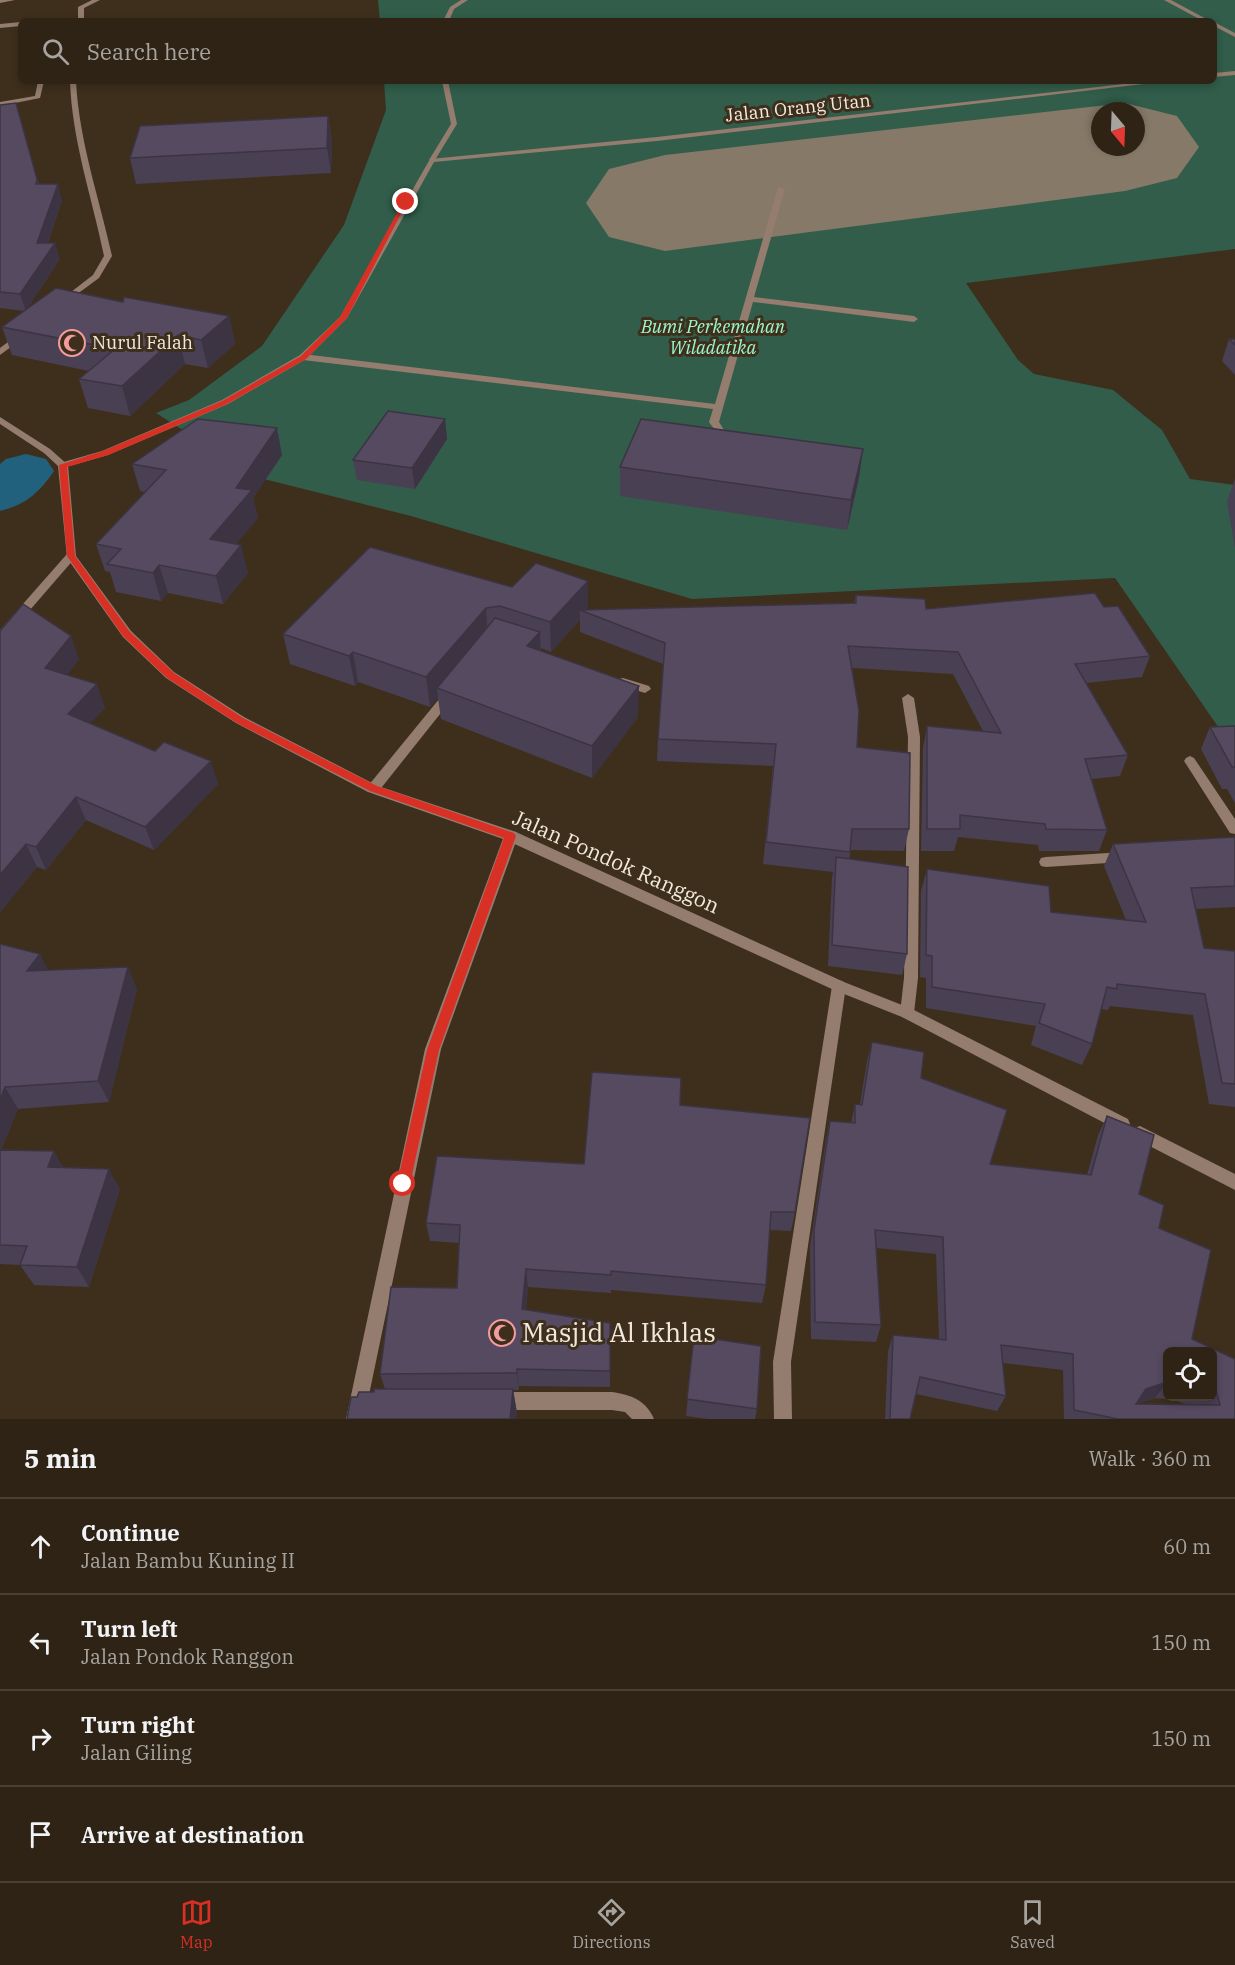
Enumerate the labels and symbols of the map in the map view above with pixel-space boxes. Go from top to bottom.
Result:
street label: Jalan Orang Utan [724,88,872,127]
north arrow [1091,102,1145,156]
route end [392,188,418,214]
park label: Bumi Perkemahan Wiladatika [640,315,786,359]
mosque icon: Nurul Falah [57,328,87,358]
place label: Nurul Falah [92,331,193,354]
street label: Jalan Pondok Ranggon [509,803,724,919]
route start [389,1170,415,1196]
place label: Masjid Al Ikhlas [522,1315,716,1349]
mosque icon: Masjid Al Ikhlas [487,1318,517,1348]

